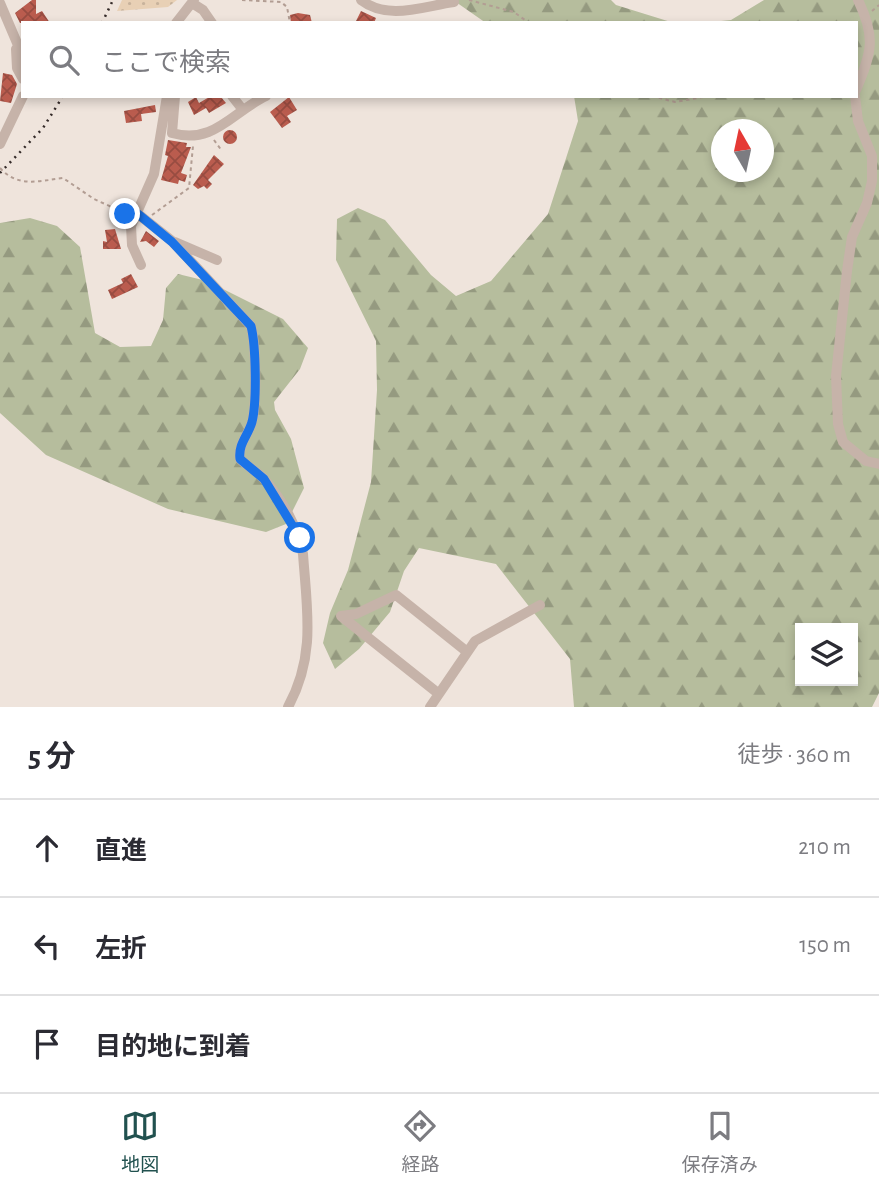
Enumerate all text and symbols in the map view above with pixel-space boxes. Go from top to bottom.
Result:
search box [21,21,858,98]
icon: search [45,41,83,79]
text: ここで検索 [101,50,231,76]
north arrow [711,119,774,182]
route end [109,198,140,229]
route start [284,522,315,553]
map controls [795,623,858,686]
button: layers [795,623,858,686]
text: 5 分 [28,742,76,772]
text: 徒歩 · 360 m [738,744,851,767]
icon: ahead [28,829,66,867]
text: 210 m [798,836,851,859]
text: 直進 [95,838,147,864]
icon: left [28,927,66,965]
text: 150 m [799,934,851,957]
text: 左折 [95,936,147,962]
icon: arrive [28,1025,66,1063]
text: 目的地に到着 [95,1034,251,1060]
tab: 地図 [121,1107,159,1177]
tab: 経路 [401,1107,440,1177]
tab: 保存済み [682,1107,758,1177]

